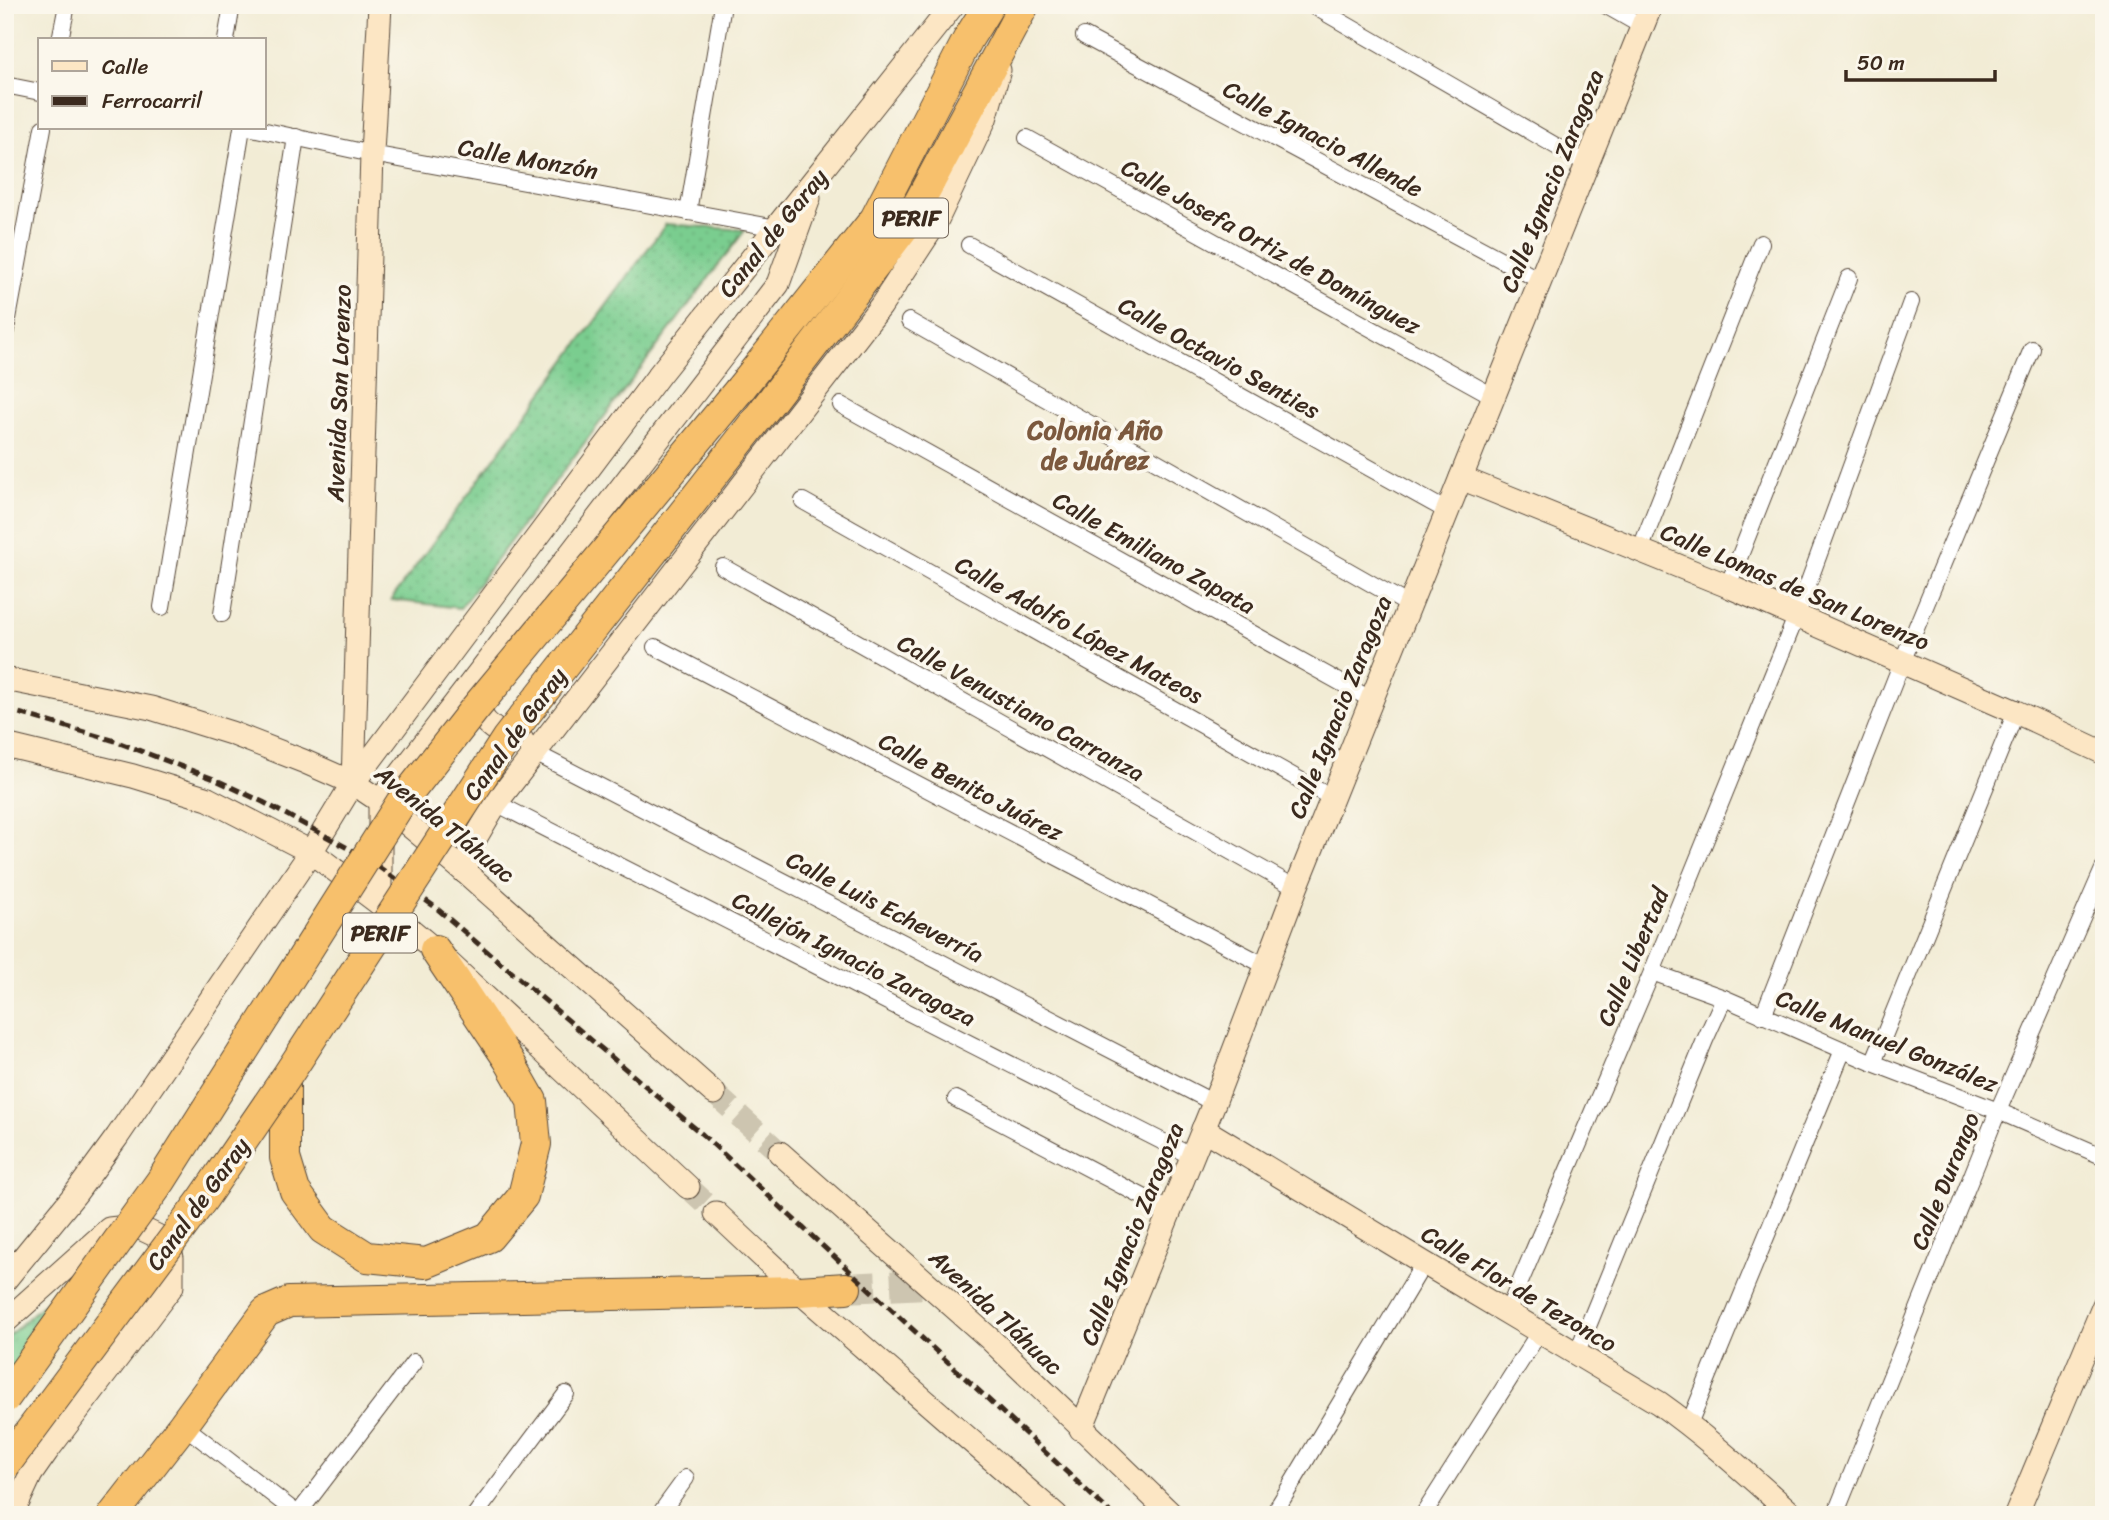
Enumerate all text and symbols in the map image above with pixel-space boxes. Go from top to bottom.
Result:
legend [38,38,266,130]
scale bar [1846,38,1995,82]
text: 50 m [1857,44,1905,82]
text: Calle [102,48,149,86]
street label: Calle Ignacio Zaragoza [1488,63,1616,299]
street label: Calle Ignacio Allende [1215,68,1431,210]
text: Ferrocarril [102,82,203,120]
street label: Calle Monzón [455,126,601,192]
street label: Calle Josefa Ortiz de Domínguez [1113,147,1429,347]
street label: Canal de Garay [707,158,839,307]
road number: PERIF [874,198,948,238]
street label: Avenida San Lorenzo [314,284,364,503]
street label: Calle Octavio Senties [1110,285,1328,431]
district label: Colonia Año de Juárez [1026,407,1163,483]
street label: Calle Emiliano Zapata [1045,480,1263,626]
street label: Calle Lomas de San Lorenzo [1654,511,1936,663]
street label: Calle Adolfo López Mateos [947,544,1211,716]
street label: Calle Ignacio Zaragoza [1276,589,1404,825]
street label: Calle Venustiano Carranza [889,622,1153,794]
street label: Canal de Garay [452,658,578,810]
street label: Calle Benito Juárez [871,720,1072,854]
street label: Avenida Tláhuac [364,753,525,894]
street label: Calle Luis Echeverría [779,839,991,975]
street label: Callejón Ignacio Zaragoza [725,879,983,1039]
street label: Calle Libertad [1585,880,1682,1033]
road number: PERIF [343,914,417,952]
street label: Calle Manuel González [1769,977,2005,1105]
street label: Calle Durango [1898,1106,1992,1256]
street label: Calle Ignacio Zaragoza [1068,1116,1196,1352]
street label: Canal de Garay [135,1128,261,1280]
street label: Calle Flor de Tezonco [1413,1214,1625,1364]
street label: Avenida Tláhuac [918,1237,1073,1386]

